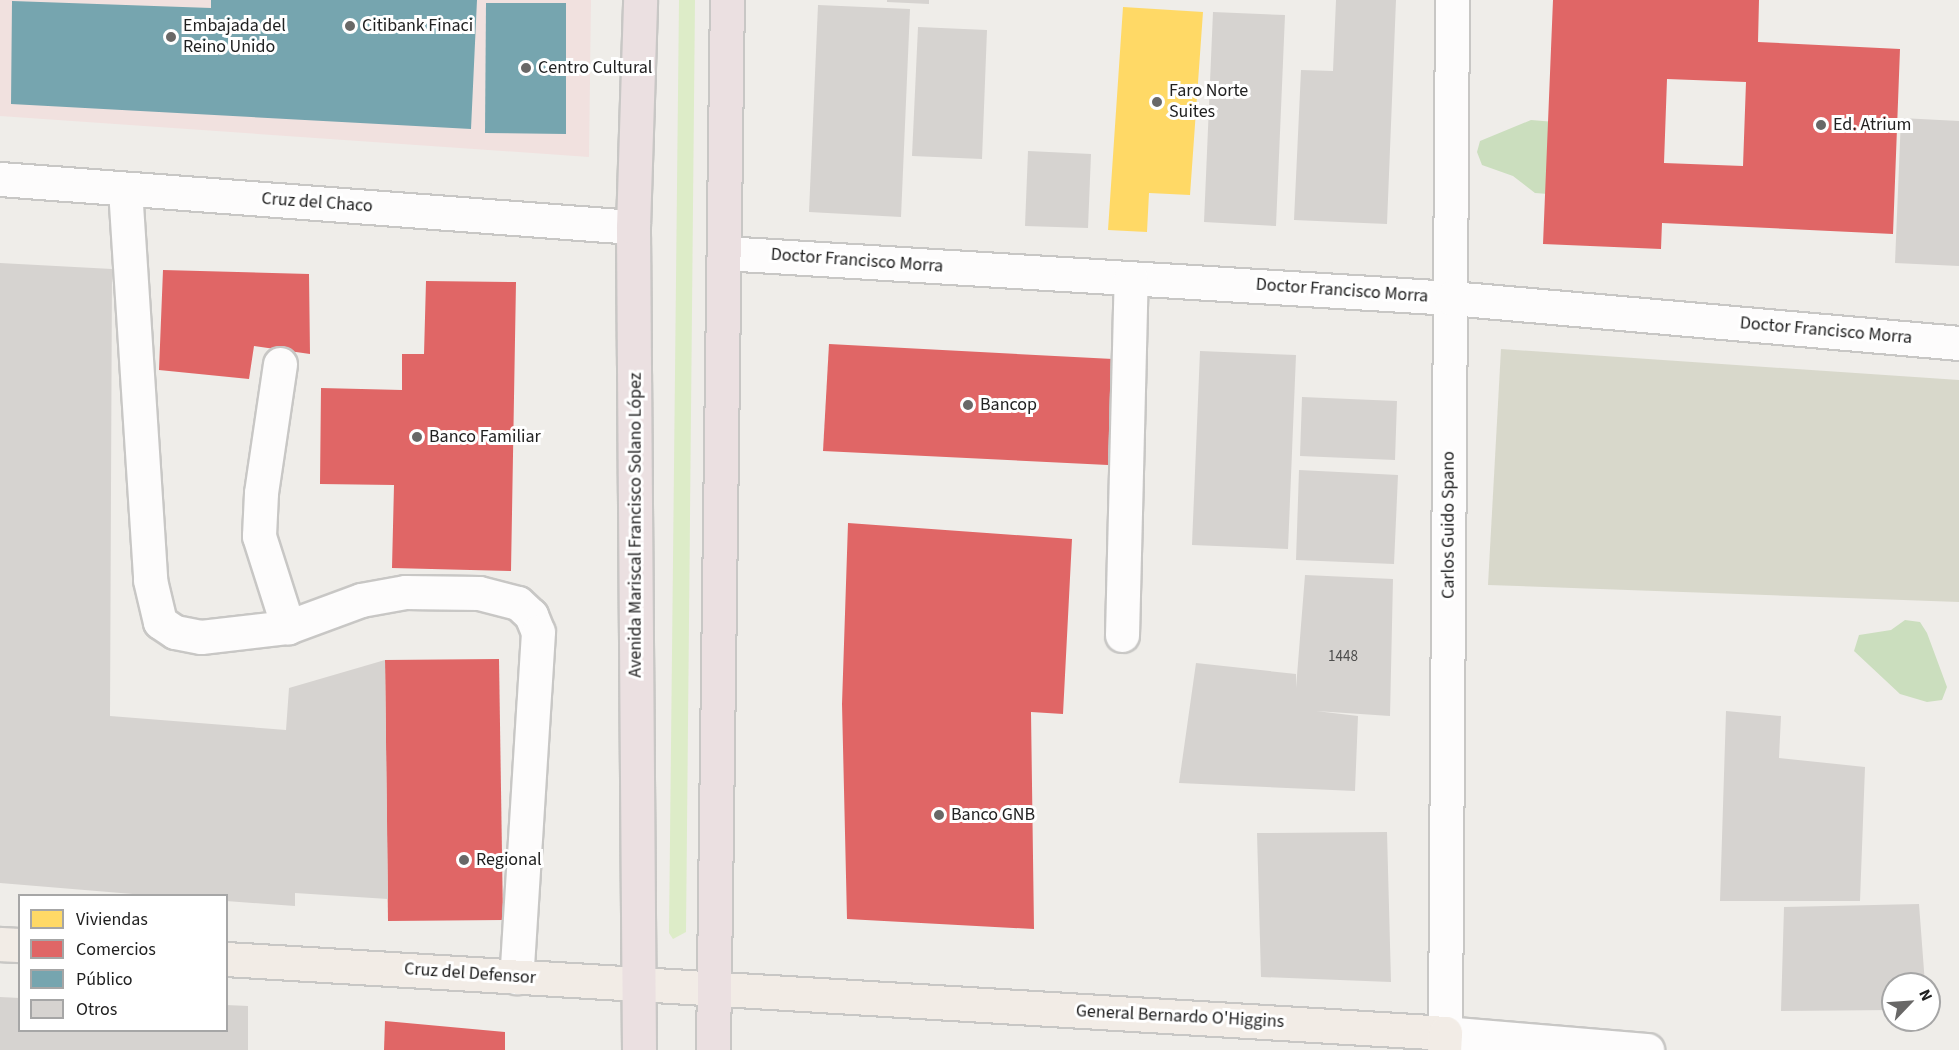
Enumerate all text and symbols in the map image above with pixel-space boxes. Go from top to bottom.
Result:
place label: Citibank Finaci [362,15,473,37]
place label: Embajada del Reino Unido [183,16,286,58]
marker: Citibank Finaci [343,19,357,33]
marker: Embajada del Reino Unido [164,30,178,44]
place label: Centro Cultural [538,57,652,79]
marker: Centro Cultural [519,61,533,75]
place label: Faro Norte Suites [1169,81,1248,124]
marker: Faro Norte Suites [1150,95,1164,109]
place label: Ed. Atrium [1833,114,1911,136]
marker: Ed. Atrium [1814,118,1828,132]
street label: Cruz del Chaco [261,188,373,218]
street label: Doctor Francisco Morra [770,244,944,278]
street label: Doctor Francisco Morra [1255,274,1429,308]
street label: Doctor Francisco Morra [1739,313,1913,349]
street label: Avenida Mariscal Francisco Solano López [625,372,647,678]
place label: Bancop [980,394,1037,416]
marker: Bancop [961,398,975,412]
place label: Banco Familiar [429,426,541,448]
marker: Banco Familiar [410,430,424,444]
street label: Carlos Guido Spano [1438,451,1460,599]
house number: 1448 [1328,648,1358,666]
place label: Banco GNB [951,804,1035,826]
marker: Banco GNB [932,808,946,822]
place label: Regional [476,849,542,871]
marker: Regional [457,853,471,867]
legend [18,894,228,1032]
text: Viviendas [76,907,148,932]
text: Comercios [76,937,156,962]
street label: Cruz del Defensor [403,959,537,989]
text: Público [76,967,133,992]
north arrow [1881,972,1941,1032]
text: N [1913,986,1938,1005]
text: Otros [76,997,117,1022]
street label: General Bernardo O'Higgins [1075,1001,1285,1033]

